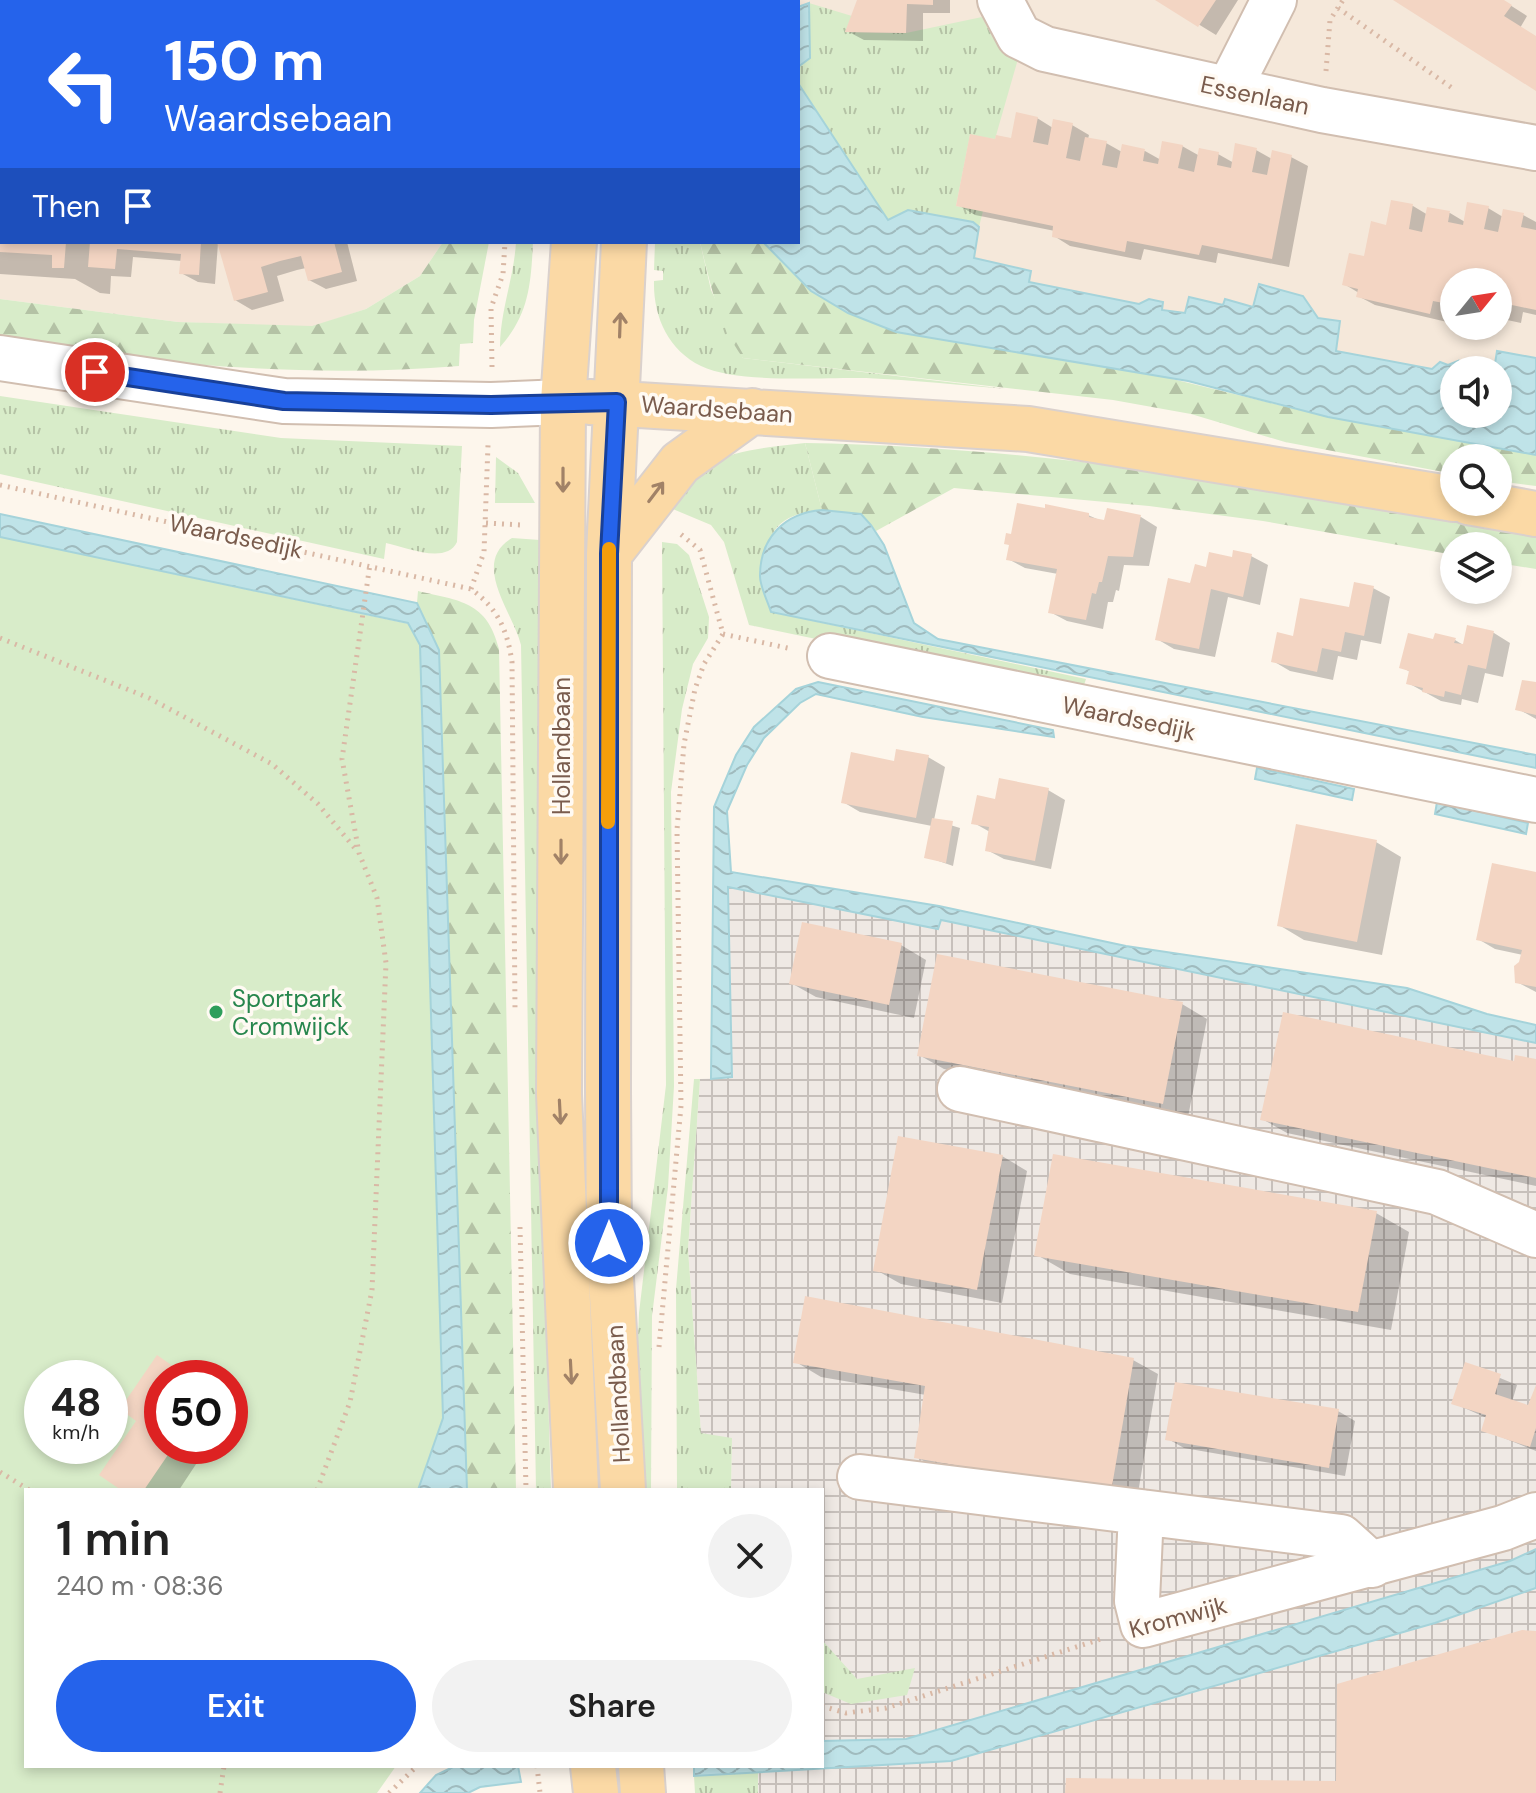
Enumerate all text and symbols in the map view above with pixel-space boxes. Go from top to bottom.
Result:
text: 150 m [164,24,325,97]
icon: left [32,32,136,136]
street label: Essenlaan [1198,68,1312,122]
text: Waardsebaan [164,95,392,142]
icon: arrive [116,184,160,228]
text: Then [32,187,100,226]
north arrow [1440,268,1512,340]
map controls [1440,268,1512,604]
one-way arrow [613,312,628,338]
pin [61,338,129,406]
icon: arrive [73,350,117,394]
button: sound [1440,356,1512,428]
street label: Waardsebaan [640,388,794,430]
button: search [1440,444,1512,516]
one-way arrow [555,466,571,493]
one-way arrow [647,481,664,503]
street label: Waardsedijk [166,507,306,565]
button: layers [1440,532,1512,604]
street label: Hollandbaan [546,677,577,815]
street label: Waardsedijk [1059,689,1199,747]
one-way arrow [553,838,568,865]
place label: Sportpark Cromwijck [232,983,349,1042]
marker: Sportpark Cromwijck [207,1003,225,1021]
one-way arrow [552,1098,567,1125]
position arrow [567,1201,651,1285]
street label: Hollandbaan [599,1324,637,1464]
one-way arrow [564,1358,579,1385]
speed limit sign: 50 [144,1360,248,1464]
text: 48 [50,1376,102,1428]
text: km/h [52,1419,100,1445]
text: 1 min [56,1507,171,1570]
button: close [708,1514,792,1598]
text: 240 m · 08:36 [56,1569,224,1603]
street label: Kromwijk [1126,1589,1230,1645]
button: Exit [56,1660,416,1752]
button: Share [432,1660,792,1752]

